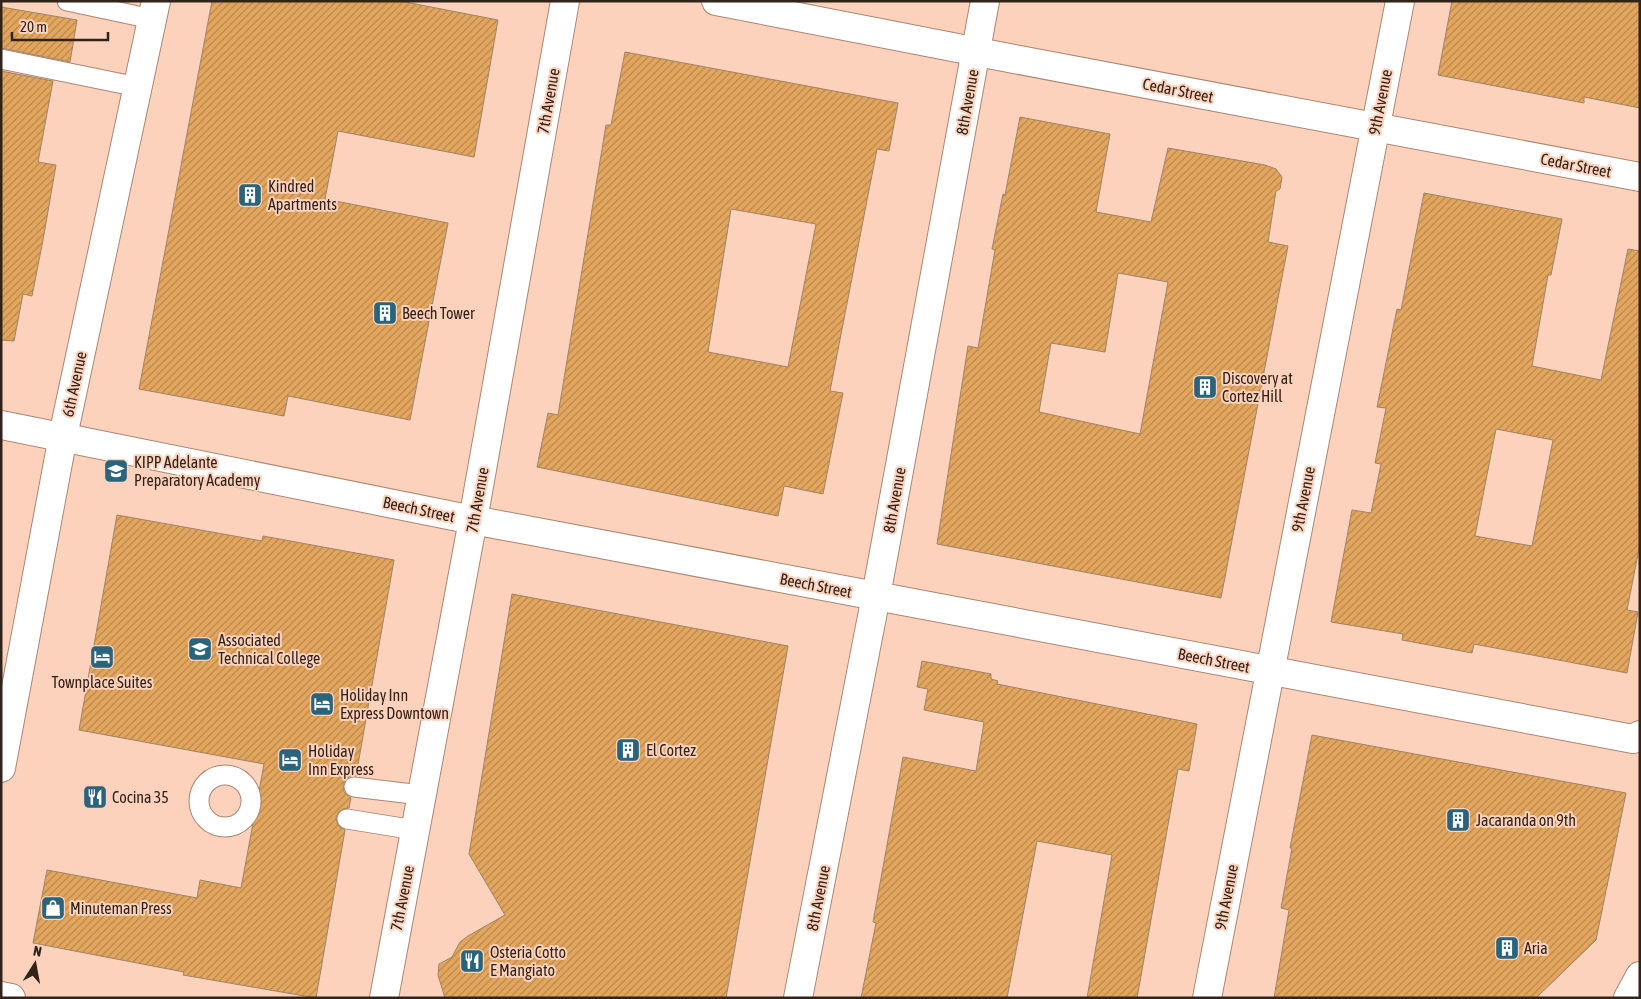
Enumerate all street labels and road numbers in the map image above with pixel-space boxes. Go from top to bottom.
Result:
street label: 7th Avenue [533,67,563,135]
street label: 8th Avenue [952,68,982,136]
street label: 9th Avenue [1365,68,1395,136]
street label: Cedar Street [1141,74,1215,106]
street label: Cedar Street [1539,149,1613,181]
street label: 6th Avenue [58,350,90,418]
street label: 9th Avenue [1288,465,1318,533]
street label: 7th Avenue [462,466,492,534]
street label: 8th Avenue [879,466,909,534]
street label: Beech Street [381,493,457,525]
street label: Beech Street [778,569,854,601]
street label: Beech Street [1176,644,1252,676]
street label: 9th Avenue [1211,863,1241,931]
street label: 7th Avenue [387,864,417,932]
street label: 8th Avenue [803,864,833,932]

